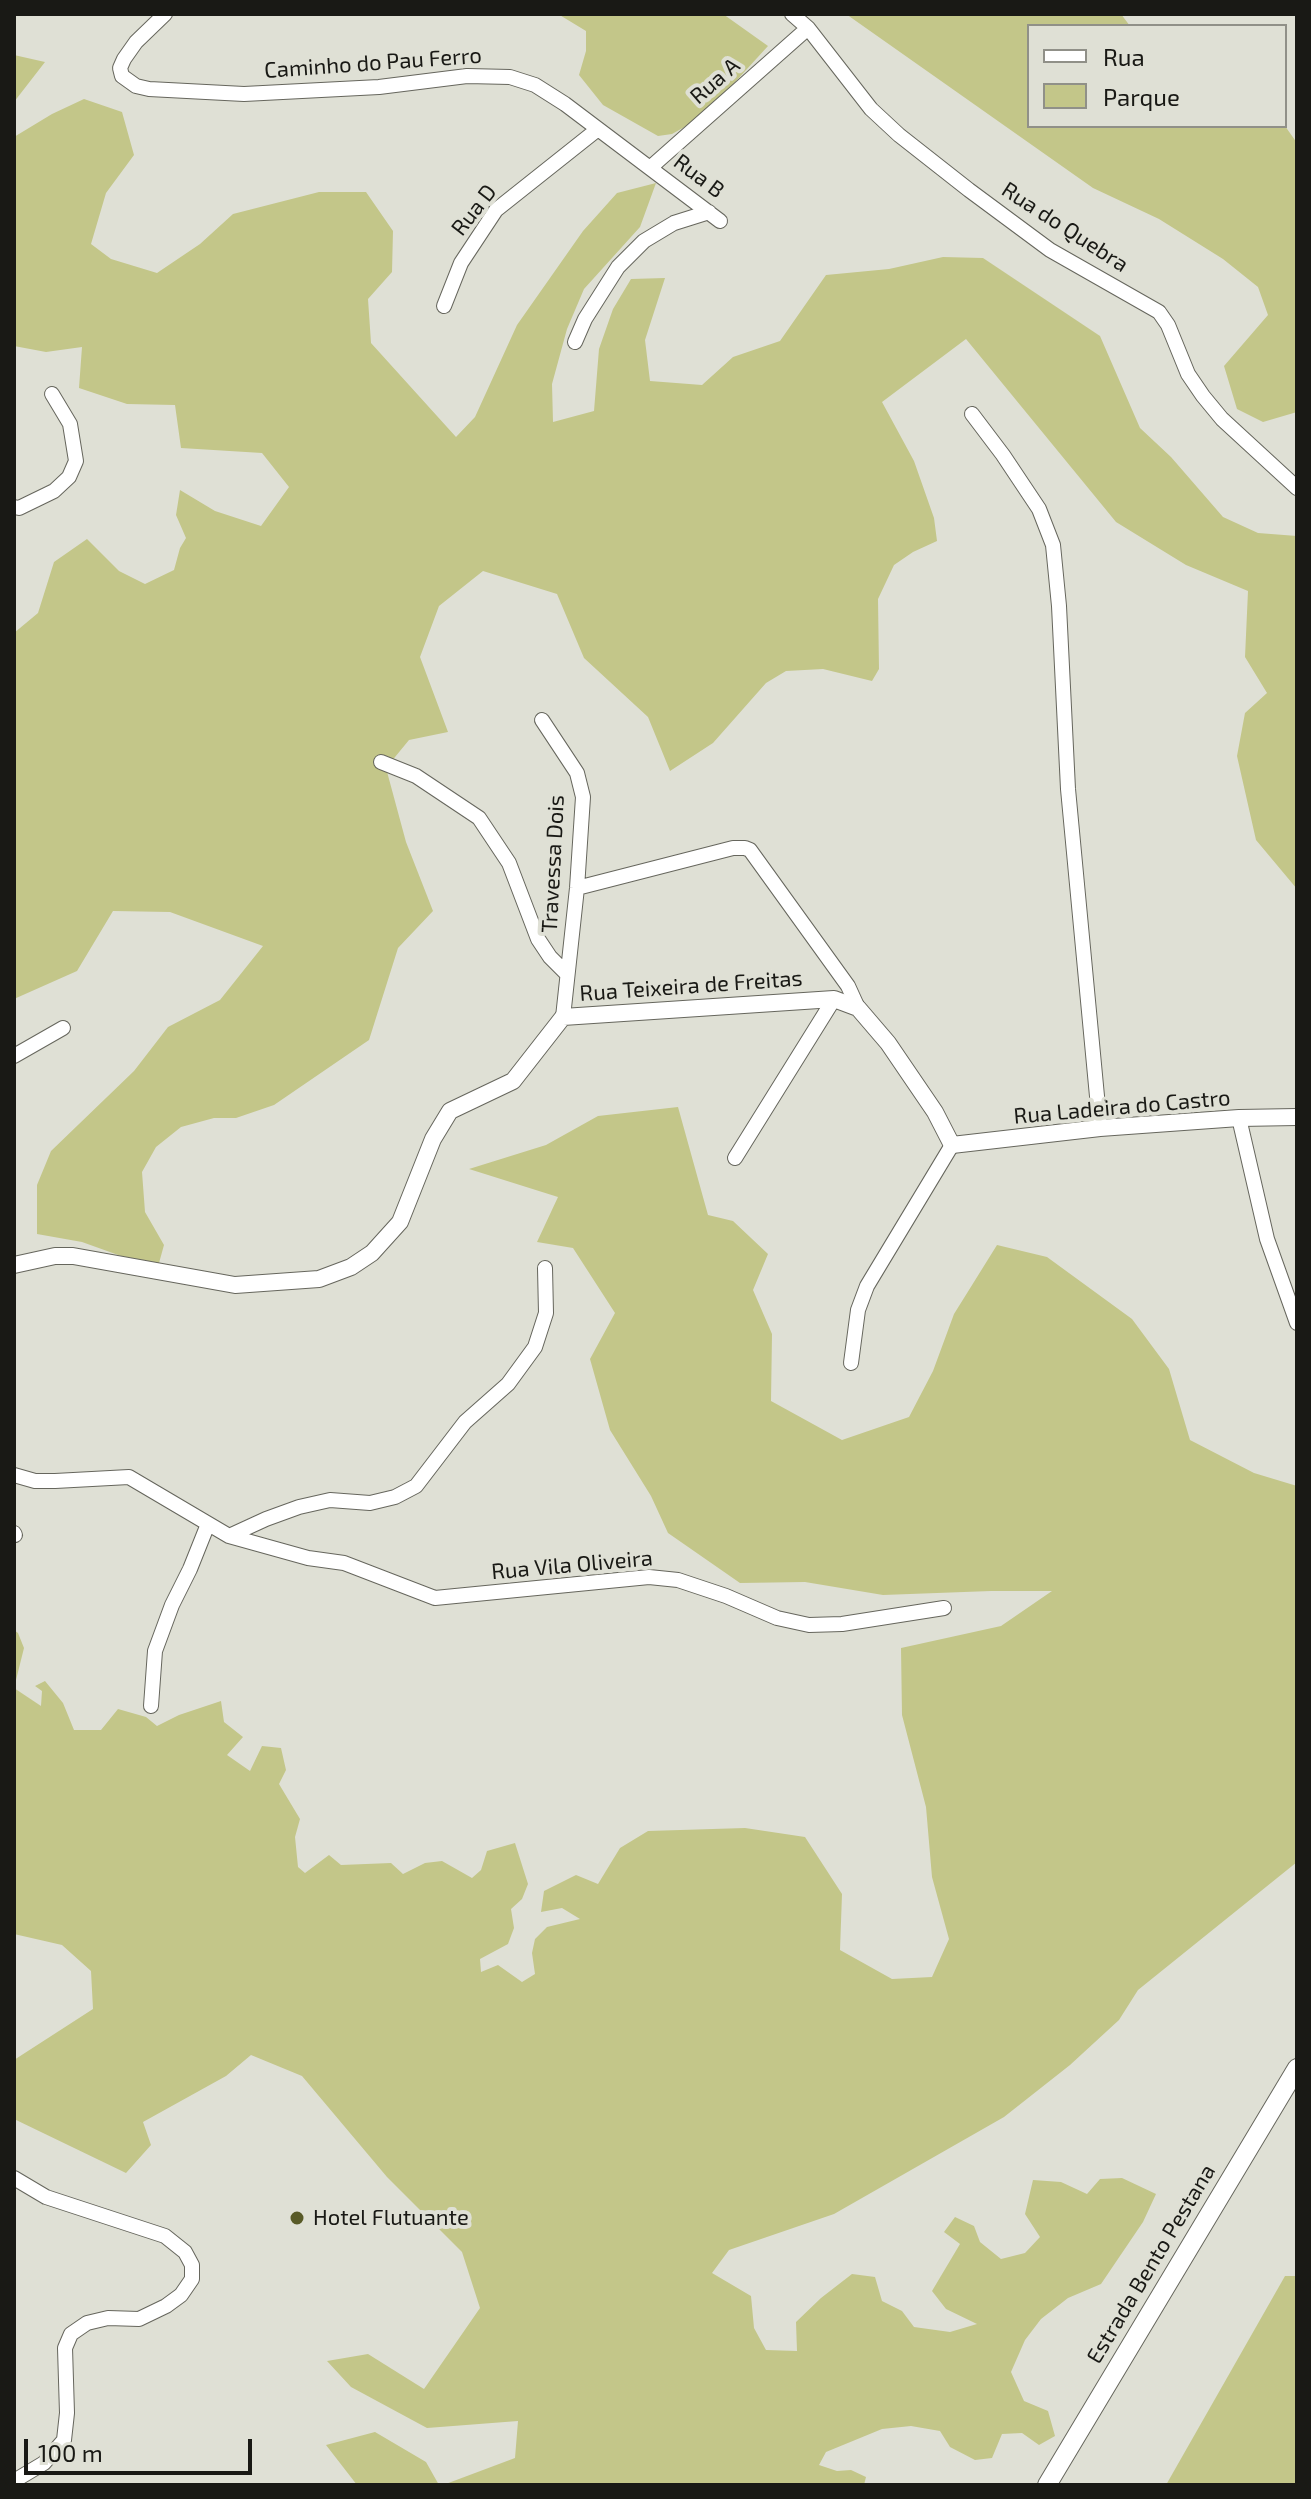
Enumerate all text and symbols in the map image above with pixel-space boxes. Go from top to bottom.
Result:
legend [1027,24,1287,128]
street label: Caminho do Pau Ferro [263,42,483,84]
text: Rua [1103,42,1145,71]
street label: Rua A [685,52,745,110]
text: Parque [1103,82,1180,111]
street label: Rua B [668,148,730,204]
street label: Rua do Quebra [997,176,1133,278]
street label: Rua D [446,179,502,241]
street label: Travessa Dois [536,794,570,934]
street label: Rua Teixeira de Freitas [579,965,803,1007]
street label: Rua Ladeira do Castro [1013,1084,1231,1130]
street label: Rua Vila Oliveira [490,1545,654,1585]
street label: Estrada Bento Pestana [1081,2160,1221,2368]
place label: Hotel Flutuante [313,2205,469,2231]
marker: Hotel Flutuante [288,2209,306,2227]
scale bar [28,2423,256,2473]
text: 100 m [38,2438,103,2467]

